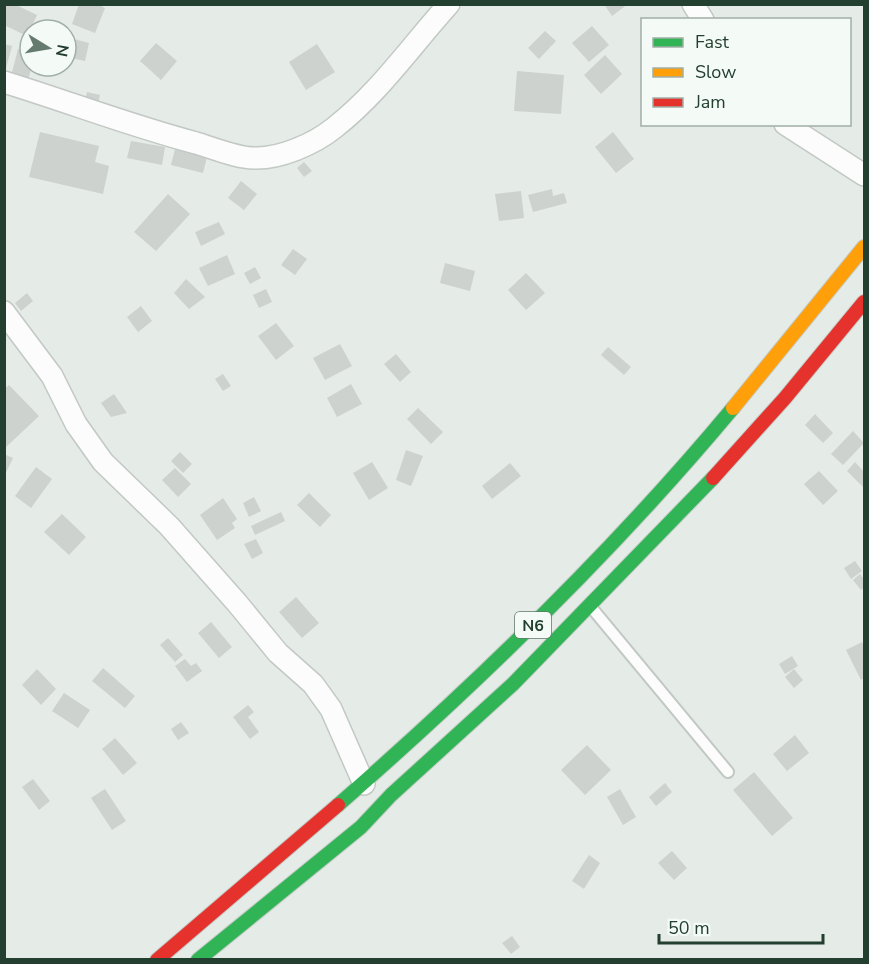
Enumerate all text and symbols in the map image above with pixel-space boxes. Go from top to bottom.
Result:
north arrow [18,18,78,78]
legend [641,18,851,126]
text: Fast [695,30,730,54]
text: N [50,43,74,59]
text: Slow [695,60,736,84]
text: Jam [694,90,726,114]
road number: N6 [515,612,551,638]
scale bar [659,907,822,945]
text: 50 m [668,916,710,940]

